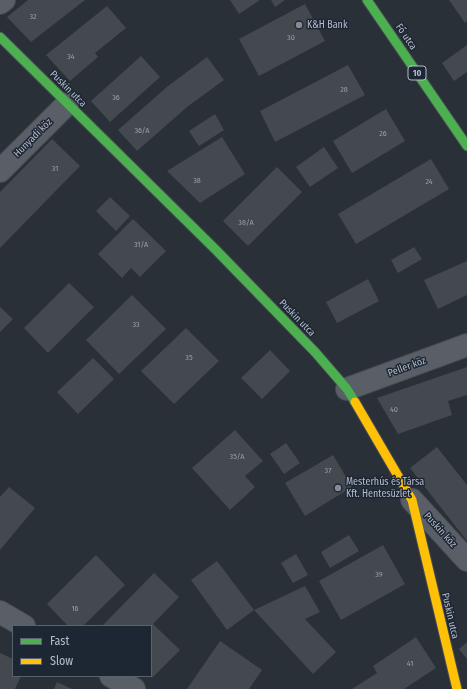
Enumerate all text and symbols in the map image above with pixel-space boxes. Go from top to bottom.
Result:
house number: 32 [29,12,37,22]
place label: K&H Bank [307,19,348,31]
marker: K&H Bank [294,20,304,30]
street label: Fő utca [393,22,419,52]
house number: 30 [287,33,295,43]
house number: 34 [67,52,75,62]
road number: 10 [408,66,426,80]
street label: Puskin utca [47,68,89,110]
house number: 28 [340,85,348,95]
house number: 36 [112,93,120,103]
street label: Hunyadi köz [11,116,55,160]
house number: 36/A [134,126,150,136]
house number: 26 [379,129,387,139]
house number: 31 [52,164,58,174]
house number: 38 [193,176,201,186]
house number: 24 [425,177,433,187]
house number: 38/A [238,218,254,228]
house number: 31/A [134,240,148,250]
street label: Puskin utca [276,297,318,339]
house number: 33 [132,320,140,330]
house number: 35 [185,353,193,363]
street label: Peller köz [386,355,428,379]
house number: 40 [390,405,398,415]
house number: 35/A [230,452,244,462]
house number: 37 [325,466,331,476]
place label: Mesterhús és Társa Kft. Hentesüzlet [346,476,424,500]
marker: Mesterhús és Társa Kft. Hentesüzlet [333,483,343,493]
street label: Puskin köz [421,510,459,550]
house number: 39 [375,570,383,580]
street label: Puskin utca [439,592,461,640]
house number: 16 [71,604,79,614]
legend [12,625,152,677]
text: Fast [50,634,69,648]
text: Slow [50,654,73,668]
house number: 41 [407,659,413,669]

